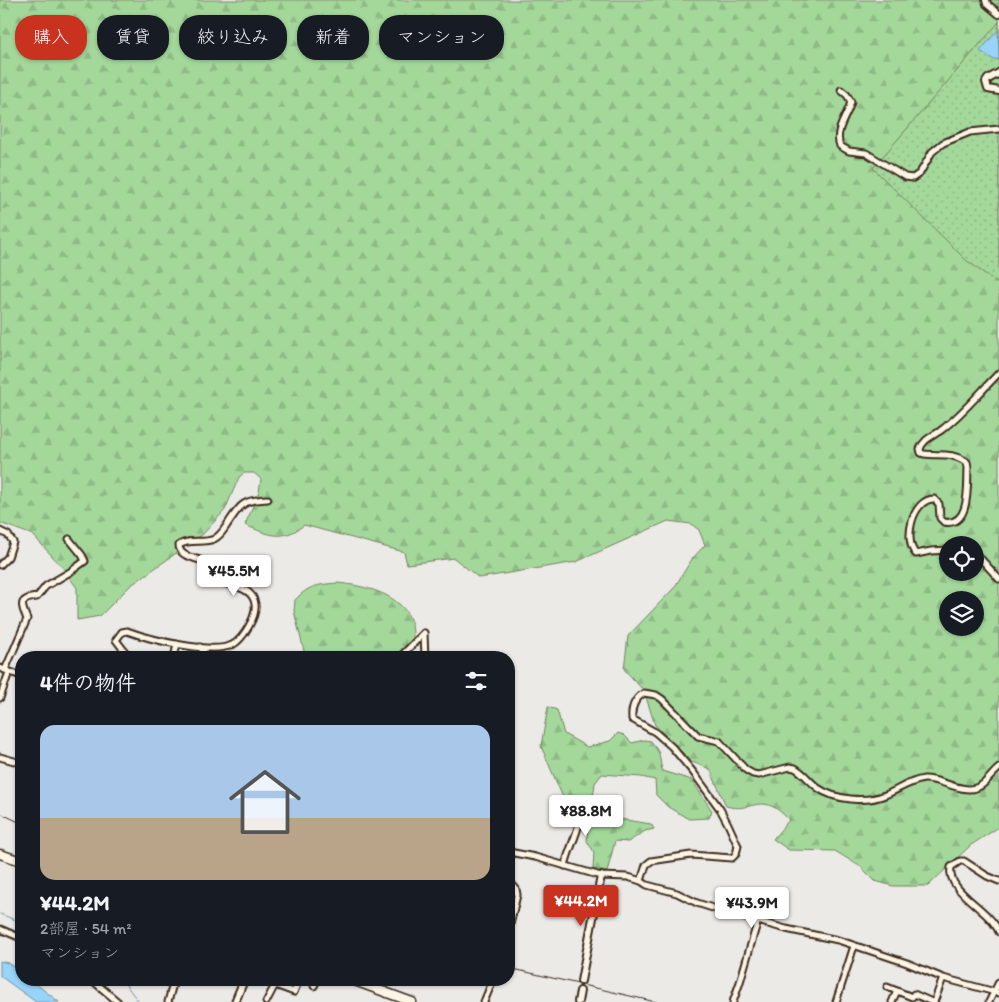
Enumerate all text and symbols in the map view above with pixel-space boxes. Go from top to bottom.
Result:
chip: 購入 [15,15,87,60]
chip: 賃貸 [97,15,169,60]
chip: 絞り込み [179,15,287,60]
chip: 新着 [297,15,369,60]
chip: マンション [379,15,504,60]
map controls [939,536,984,636]
button: locate [939,536,984,581]
pin: ¥45.5M [193,554,275,597]
text: ¥45.5M [208,561,260,580]
button: layers [939,591,984,636]
icon: filters [462,667,490,695]
text: 4件の物件 [40,670,137,695]
icon: home [220,757,310,847]
pin: ¥88.8M [545,794,627,837]
text: ¥88.8M [560,801,612,820]
pin: ¥44.2M [540,884,622,927]
pin: ¥43.9M [711,886,793,929]
text: ¥44.2M [40,890,110,915]
text: ¥44.2M [554,891,608,910]
text: ¥43.9M [726,893,778,912]
text: 2部屋 · 54 m² [40,919,132,938]
text: マンション [40,943,119,962]

